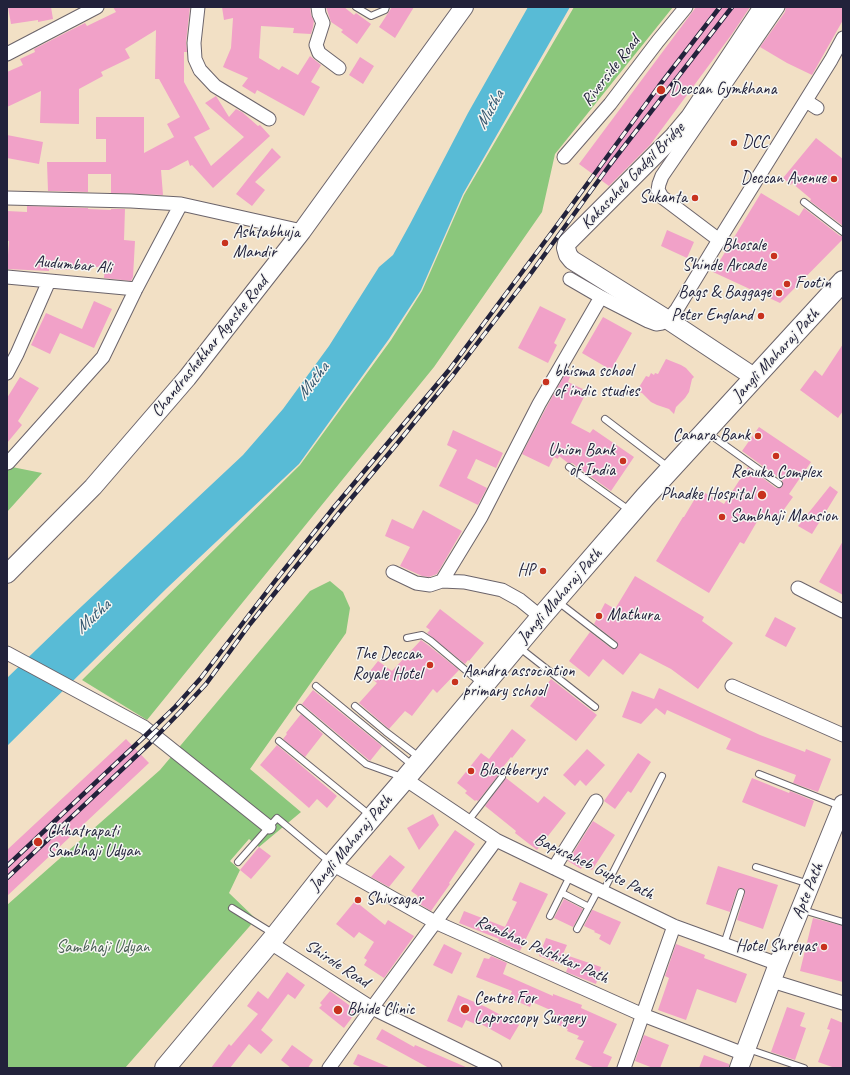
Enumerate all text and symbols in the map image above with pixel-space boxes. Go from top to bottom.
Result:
street label: Riverside Road [577,32,645,110]
place label: Deccan Gymkhana [670,80,777,100]
marker: Deccan Gymkhana [655,84,667,96]
water label: Mutha [471,87,509,133]
street label: Kakasaheb Gadgil Bridge [577,118,689,234]
place label: DCC [742,133,768,153]
marker: DCC [729,138,739,148]
place label: Deccan Avenue [741,169,826,189]
marker: Deccan Avenue [829,174,839,184]
place label: Sukanta [639,188,687,208]
marker: Sukanta [690,193,700,203]
place label: Ashtabhuja Mandir [233,223,300,263]
place label: Bhosale Shinde Arcade [682,236,766,276]
marker: Ashtabhuja Mandir [220,238,230,248]
street label: Audumbar Ali [34,251,112,279]
marker: Bhosale Shinde Arcade [769,251,779,261]
street label: Chandrashekhar Agashe Road [147,273,273,421]
place label: Footin [795,274,831,294]
marker: Footin [782,279,792,289]
place label: Bags & Baggage [678,283,771,303]
marker: Bags & Baggage [774,288,784,298]
street label: Jangli Maharaj Path [728,304,824,406]
place label: Peter England [671,306,753,326]
marker: Peter England [756,311,766,321]
water label: Mutha [292,358,334,404]
place label: bhisma school of indic studies [554,362,639,402]
marker: bhisma school of indic studies [541,377,551,387]
place label: Canara Bank [673,426,750,446]
marker: Canara Bank [753,431,763,441]
place label: Union Bank of India [548,441,615,481]
marker: Renuka Complex [771,451,781,461]
marker: Union Bank of India [618,456,628,466]
place label: Renuka Complex [731,463,821,483]
place label: Phadke Hospital [661,485,753,505]
marker: Phadke Hospital [756,489,768,501]
place label: Sambhaji Mansion [730,507,838,527]
marker: Sambhaji Mansion [717,512,727,522]
street label: Jangli Maharaj Path [513,544,607,648]
place label: HP [517,561,535,581]
marker: HP [538,566,548,576]
water label: Mutha [71,595,115,639]
place label: Mathura [607,606,659,626]
marker: Mathura [594,611,604,621]
place label: The Deccan Royale Hotel [352,645,422,685]
marker: The Deccan Royale Hotel [425,660,435,670]
place label: Aandra association primary school [463,662,575,702]
marker: Aandra association primary school [450,677,460,687]
place label: Blackberrys [479,761,547,781]
marker: Blackberrys [466,766,476,776]
street label: Jangli Maharaj Path [305,791,397,895]
place label: Chhatrapati Sambhaji Udyan [47,822,140,862]
street label: Bapusaheb Gupte Path [531,829,657,905]
marker: Chhatrapati Sambhaji Udyan [32,836,44,848]
street label: Apte Path [788,860,828,922]
place label: Shivsagar [366,890,423,910]
marker: Shivsagar [353,895,363,905]
street label: Rambhau Palshikar Path [472,911,612,989]
street label: Shirole Road [301,936,373,992]
place label: Hotel Shreyas [736,937,816,957]
park label: Sambhaji Udyan [56,938,150,958]
marker: Hotel Shreyas [819,942,829,952]
place label: Centre For Laproscopy Surgery [474,989,585,1029]
place label: Bhide Clinic [347,1000,415,1020]
marker: Centre For Laproscopy Surgery [459,1003,471,1015]
marker: Bhide Clinic [332,1004,344,1016]

